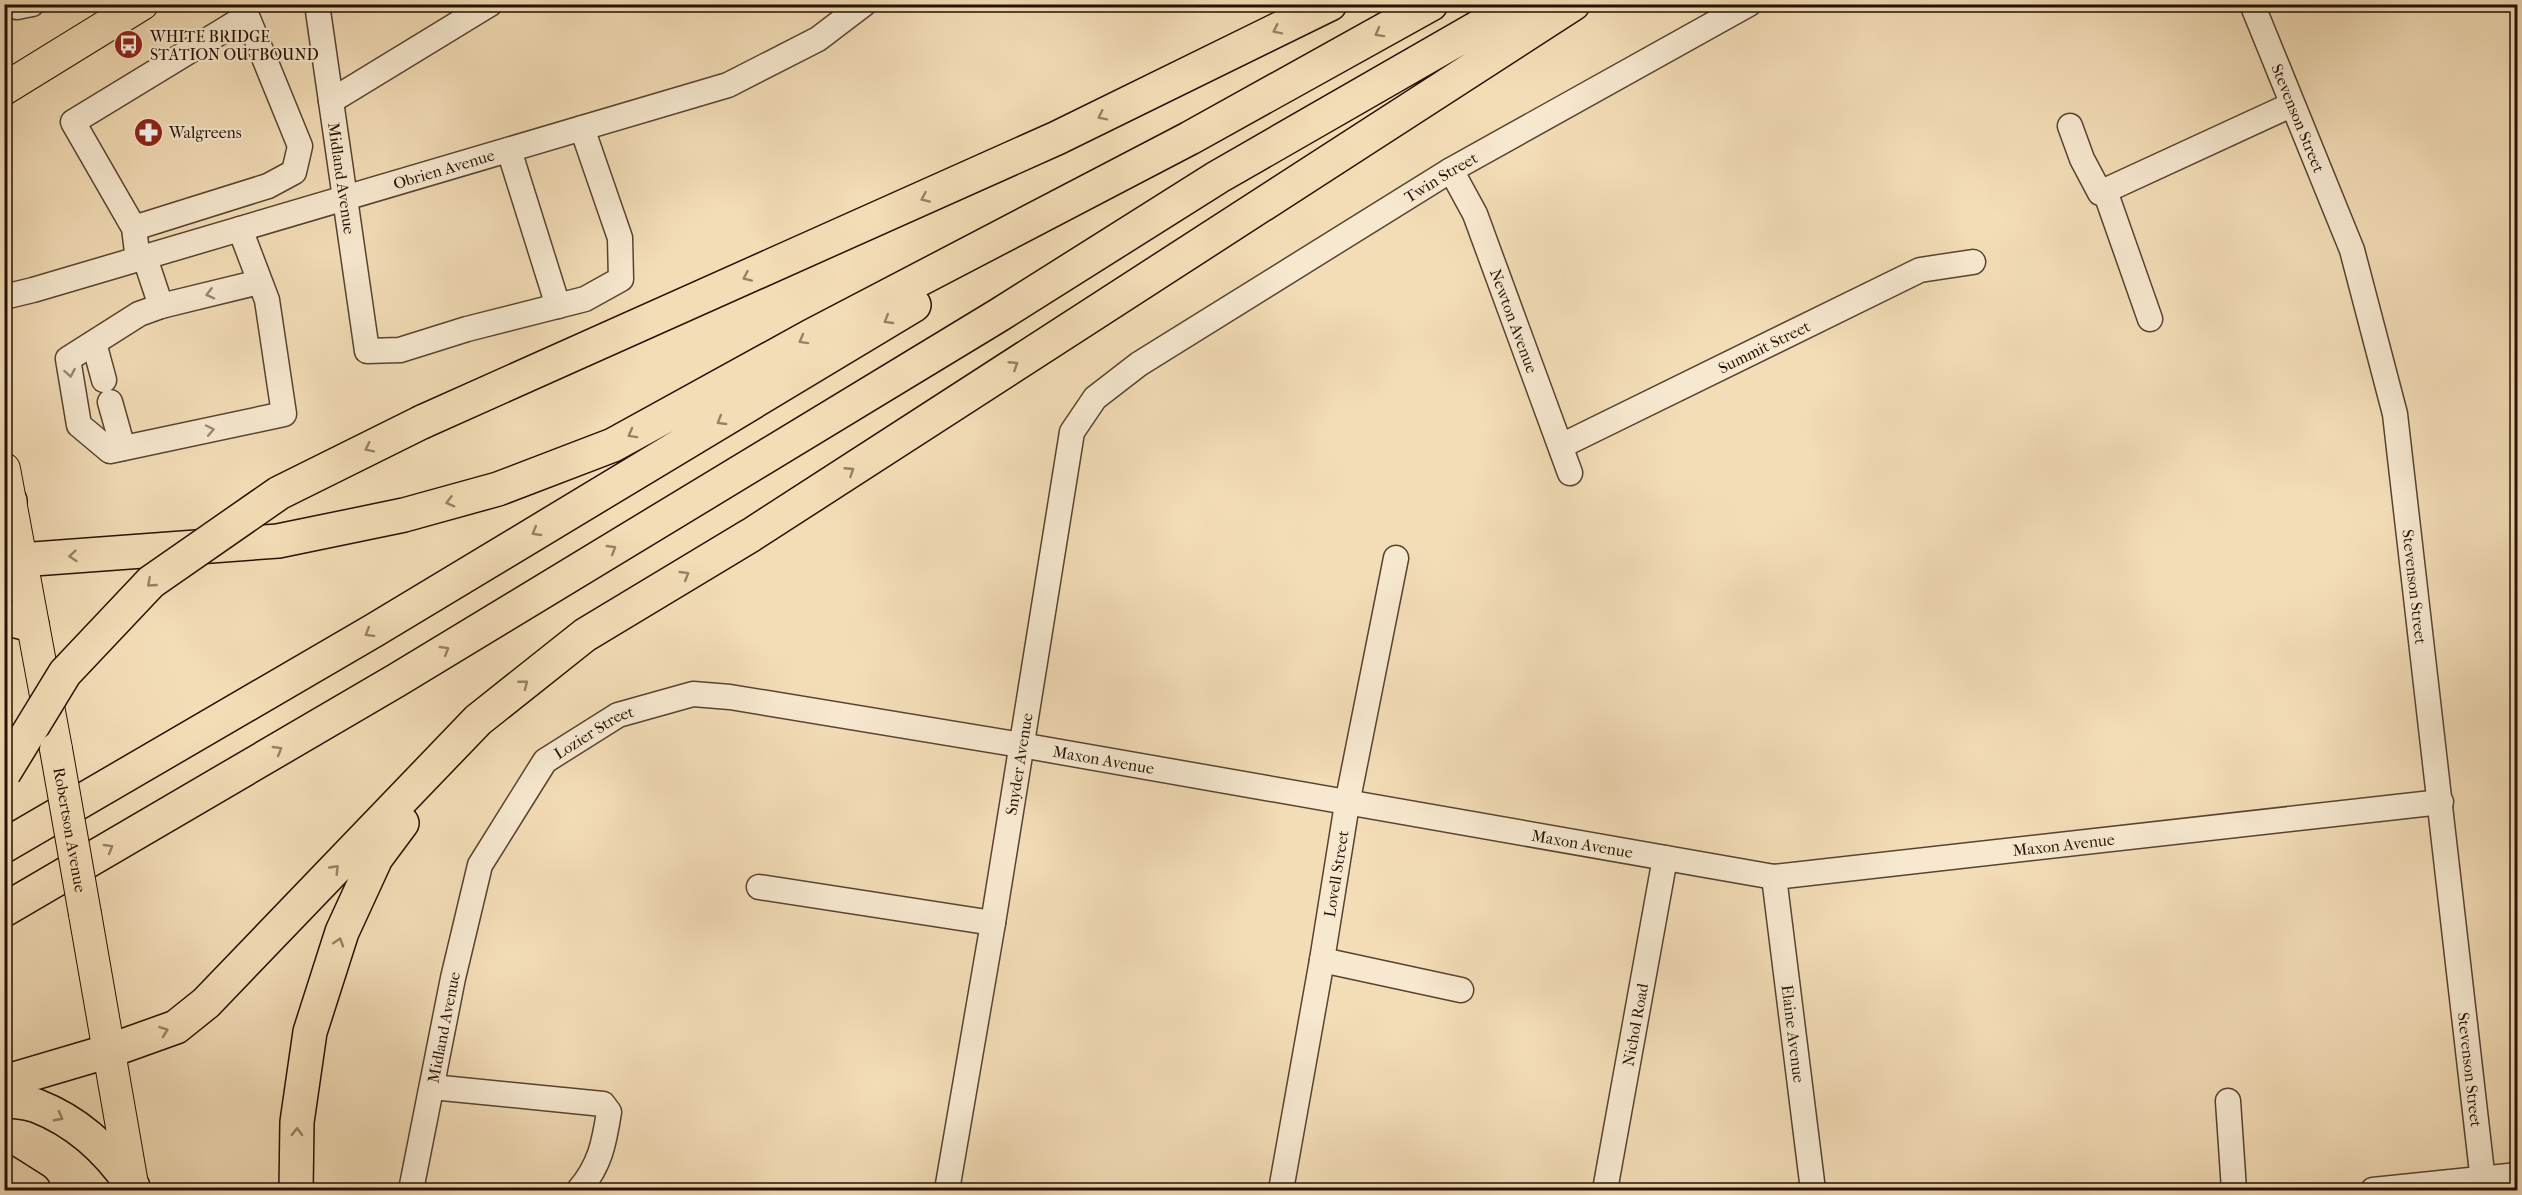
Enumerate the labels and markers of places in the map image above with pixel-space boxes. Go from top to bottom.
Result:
place label: WHITE BRIDGE STATION OUTBOUND [149,27,319,64]
bus stop icon: WHITE BRIDGE STATION OUTBOUND [113,29,145,61]
pharmacy icon: Walgreens [132,116,164,148]
place label: Walgreens [168,123,242,142]

